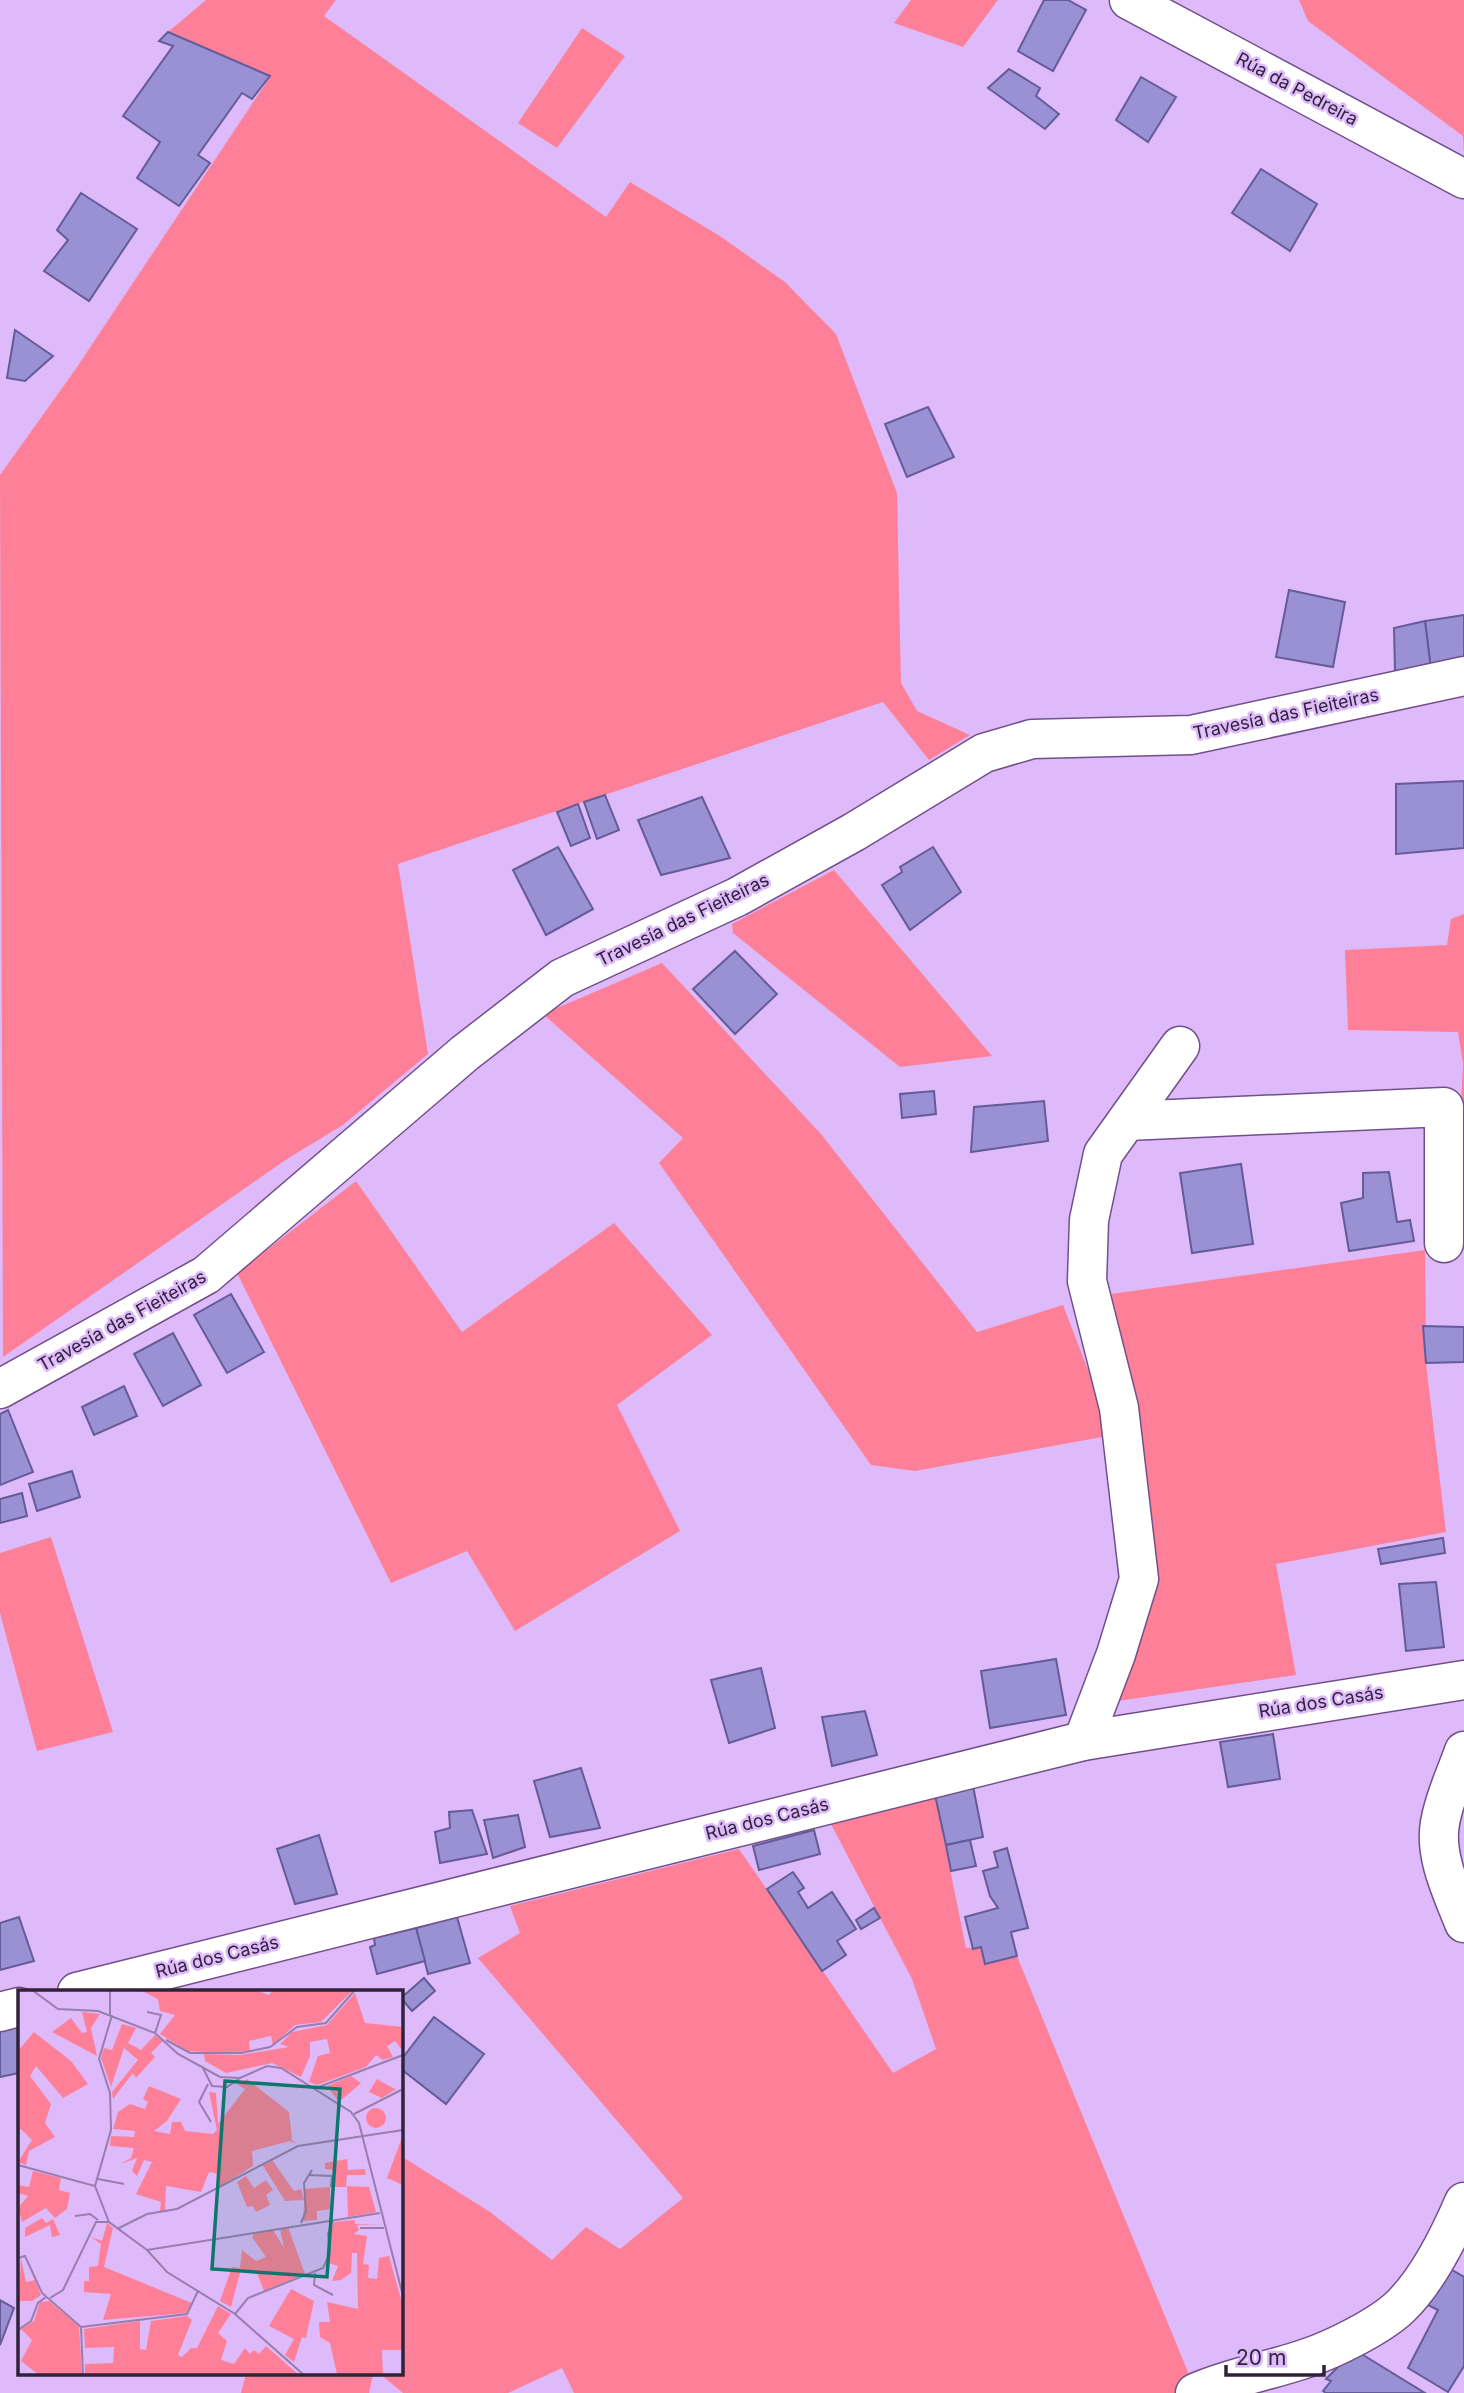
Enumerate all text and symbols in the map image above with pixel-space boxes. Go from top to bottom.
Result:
street label: Rúa da Pedreira [1233,48,1362,129]
street label: Travesía das Fieiteiras [1191,684,1381,743]
street label: Travesía das Fieiteiras [593,869,772,970]
street label: Travesía das Fieiteiras [34,1266,209,1376]
street label: Rúa dos Casás [1257,1681,1385,1722]
street label: Rúa dos Casás [703,1793,831,1844]
street label: Rúa dos Casás [153,1931,281,1982]
inset map [18,1990,402,2376]
scale bar [1226,2334,1324,2378]
text: 20 m [1236,2345,1286,2370]

